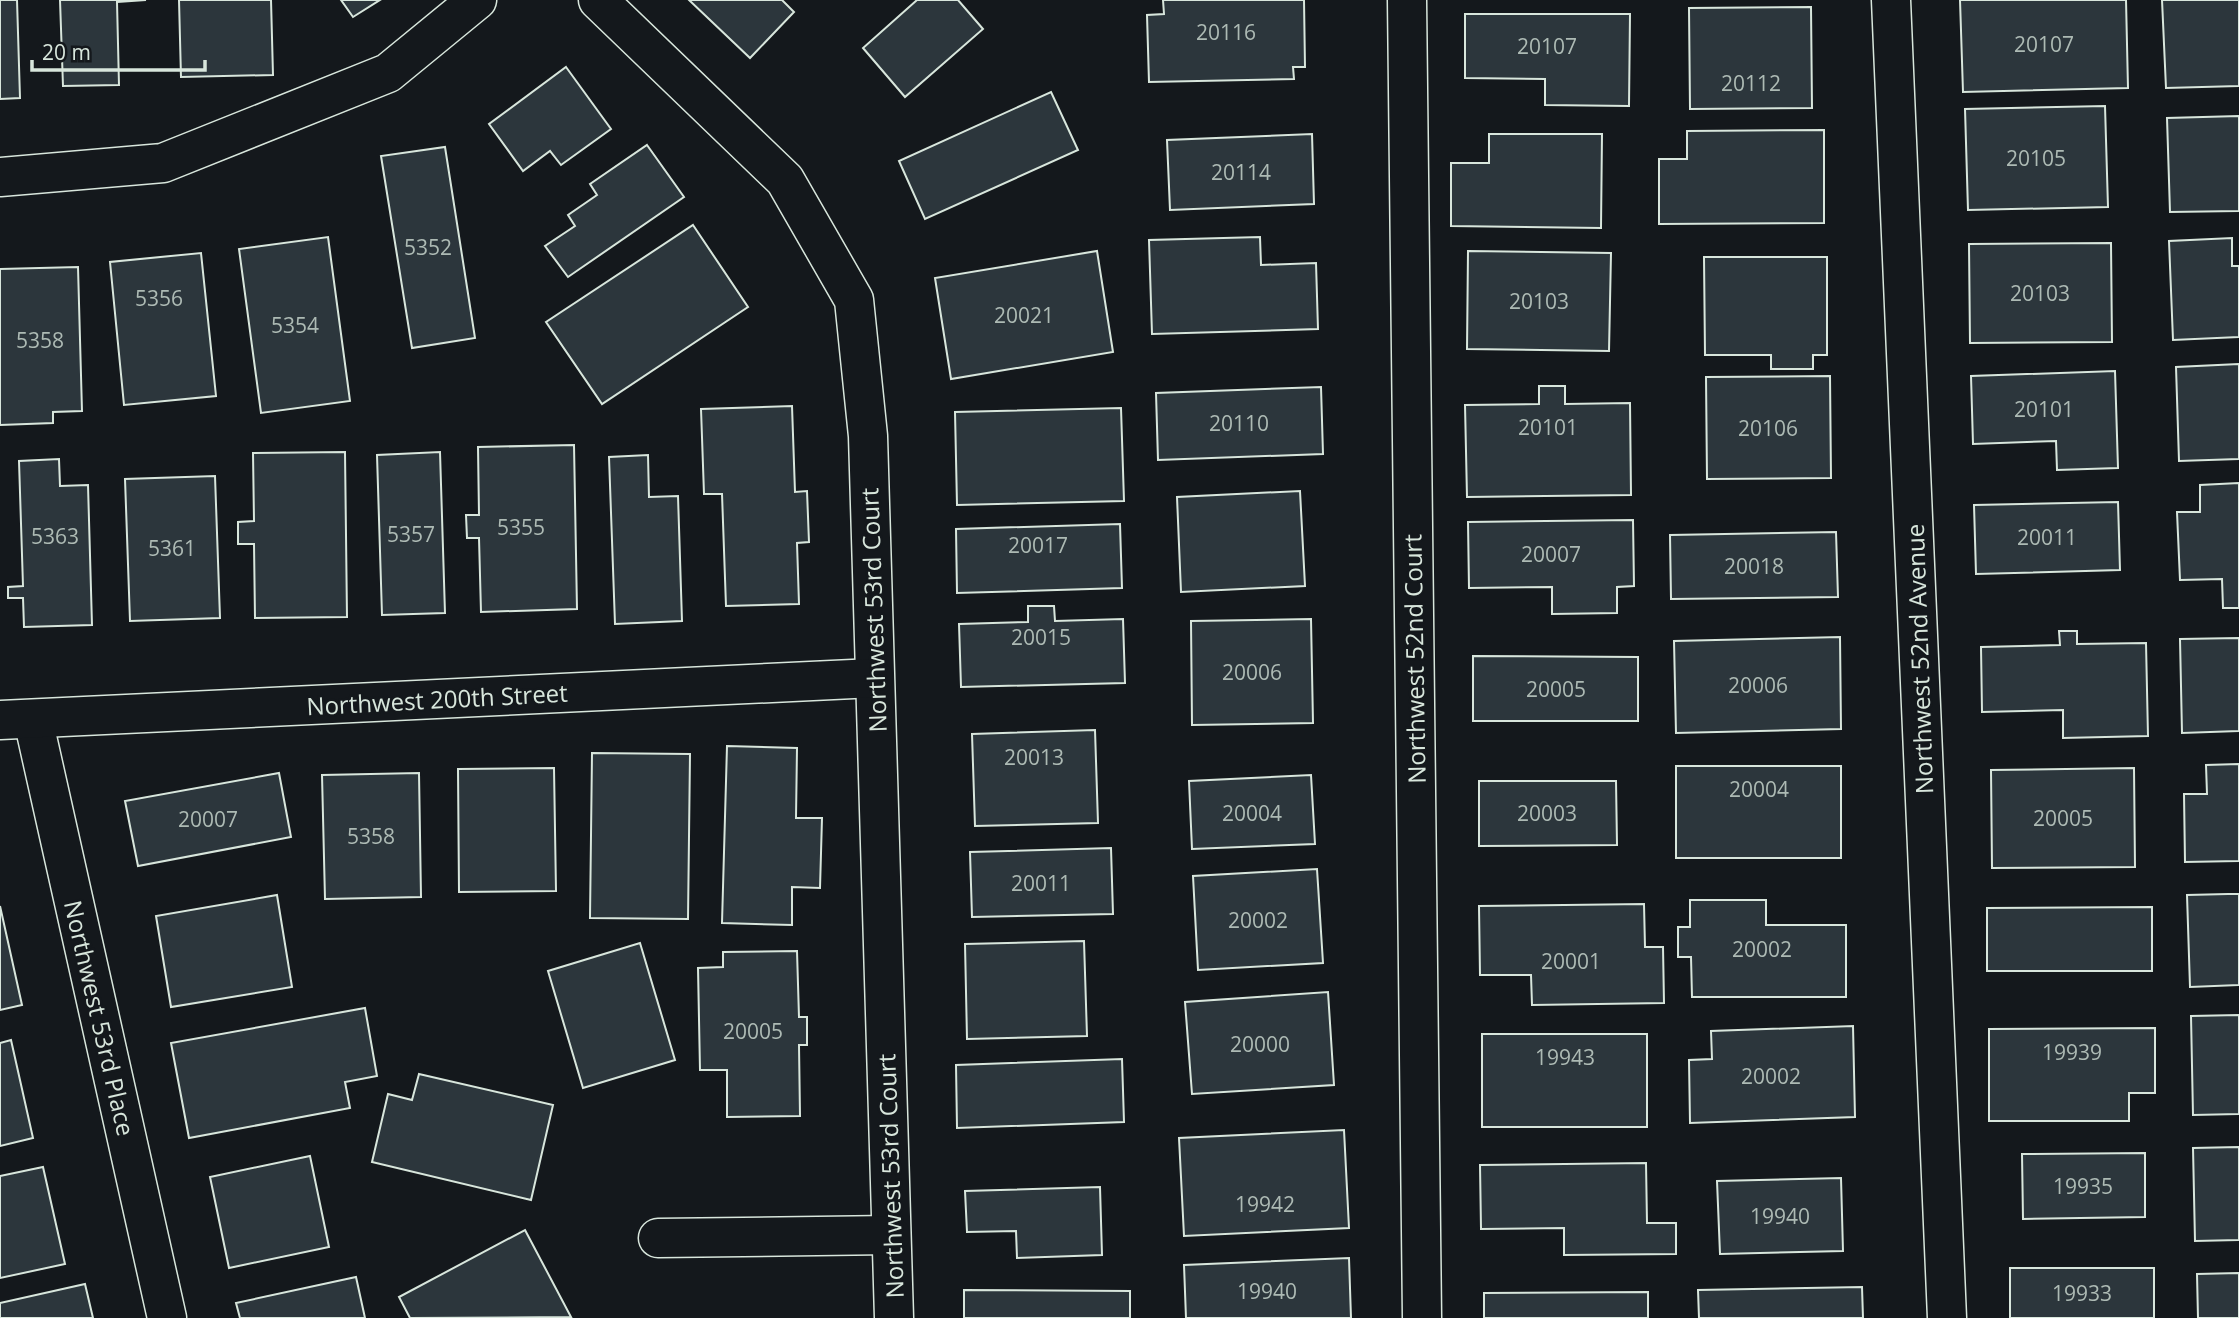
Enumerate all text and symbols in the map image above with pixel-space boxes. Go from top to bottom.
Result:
house number: 20116 [1196,18,1256,46]
scale bar [32,28,205,72]
house number: 20107 [2014,30,2074,58]
house number: 20107 [1517,32,1577,60]
text: 20 m [42,38,91,66]
house number: 20112 [1721,69,1781,97]
house number: 20105 [2006,144,2066,172]
house number: 20114 [1211,158,1271,186]
house number: 5352 [404,233,452,261]
house number: 20103 [2010,279,2070,307]
house number: 5356 [135,284,183,312]
house number: 20103 [1509,287,1569,315]
house number: 20021 [994,301,1054,329]
house number: 5354 [271,311,319,339]
house number: 5358 [16,326,64,354]
house number: 20101 [2014,395,2074,423]
house number: 20110 [1209,409,1269,437]
house number: 20101 [1518,413,1578,441]
house number: 20106 [1738,414,1798,442]
street label: Northwest 53rd Court [852,487,894,733]
house number: 5355 [497,513,545,541]
house number: 5357 [387,520,435,548]
house number: 5363 [31,522,79,550]
street label: Northwest 52nd Avenue [1898,523,1940,795]
house number: 20011 [2017,523,2077,551]
house number: 20017 [1008,531,1068,559]
house number: 5361 [148,534,196,562]
street label: Northwest 52nd Court [1395,534,1433,784]
house number: 20007 [1521,540,1581,568]
house number: 20018 [1724,552,1784,580]
house number: 20015 [1011,623,1071,651]
house number: 20006 [1222,658,1282,686]
house number: 20006 [1728,671,1788,699]
house number: 20005 [1526,675,1586,703]
street label: Northwest 200th Street [306,676,568,722]
house number: 20013 [1004,743,1064,771]
house number: 20004 [1729,775,1789,803]
house number: 20004 [1222,799,1282,827]
house number: 20003 [1517,799,1577,827]
house number: 20005 [2033,804,2093,832]
house number: 20007 [178,805,238,833]
house number: 5358 [347,822,395,850]
house number: 20011 [1011,869,1071,897]
street label: Northwest 53rd Place [57,897,143,1139]
house number: 20002 [1228,906,1288,934]
house number: 20002 [1732,935,1792,963]
house number: 20001 [1541,947,1601,975]
house number: 20005 [723,1017,783,1045]
house number: 20000 [1230,1030,1290,1058]
house number: 19939 [2042,1038,2102,1066]
house number: 19943 [1535,1043,1595,1071]
street label: Northwest 53rd Court [869,1053,911,1299]
house number: 20002 [1741,1062,1801,1090]
house number: 19935 [2053,1172,2113,1200]
house number: 19942 [1235,1190,1295,1218]
house number: 19940 [1750,1202,1810,1230]
house number: 19940 [1237,1277,1297,1305]
house number: 19933 [2052,1279,2112,1307]

